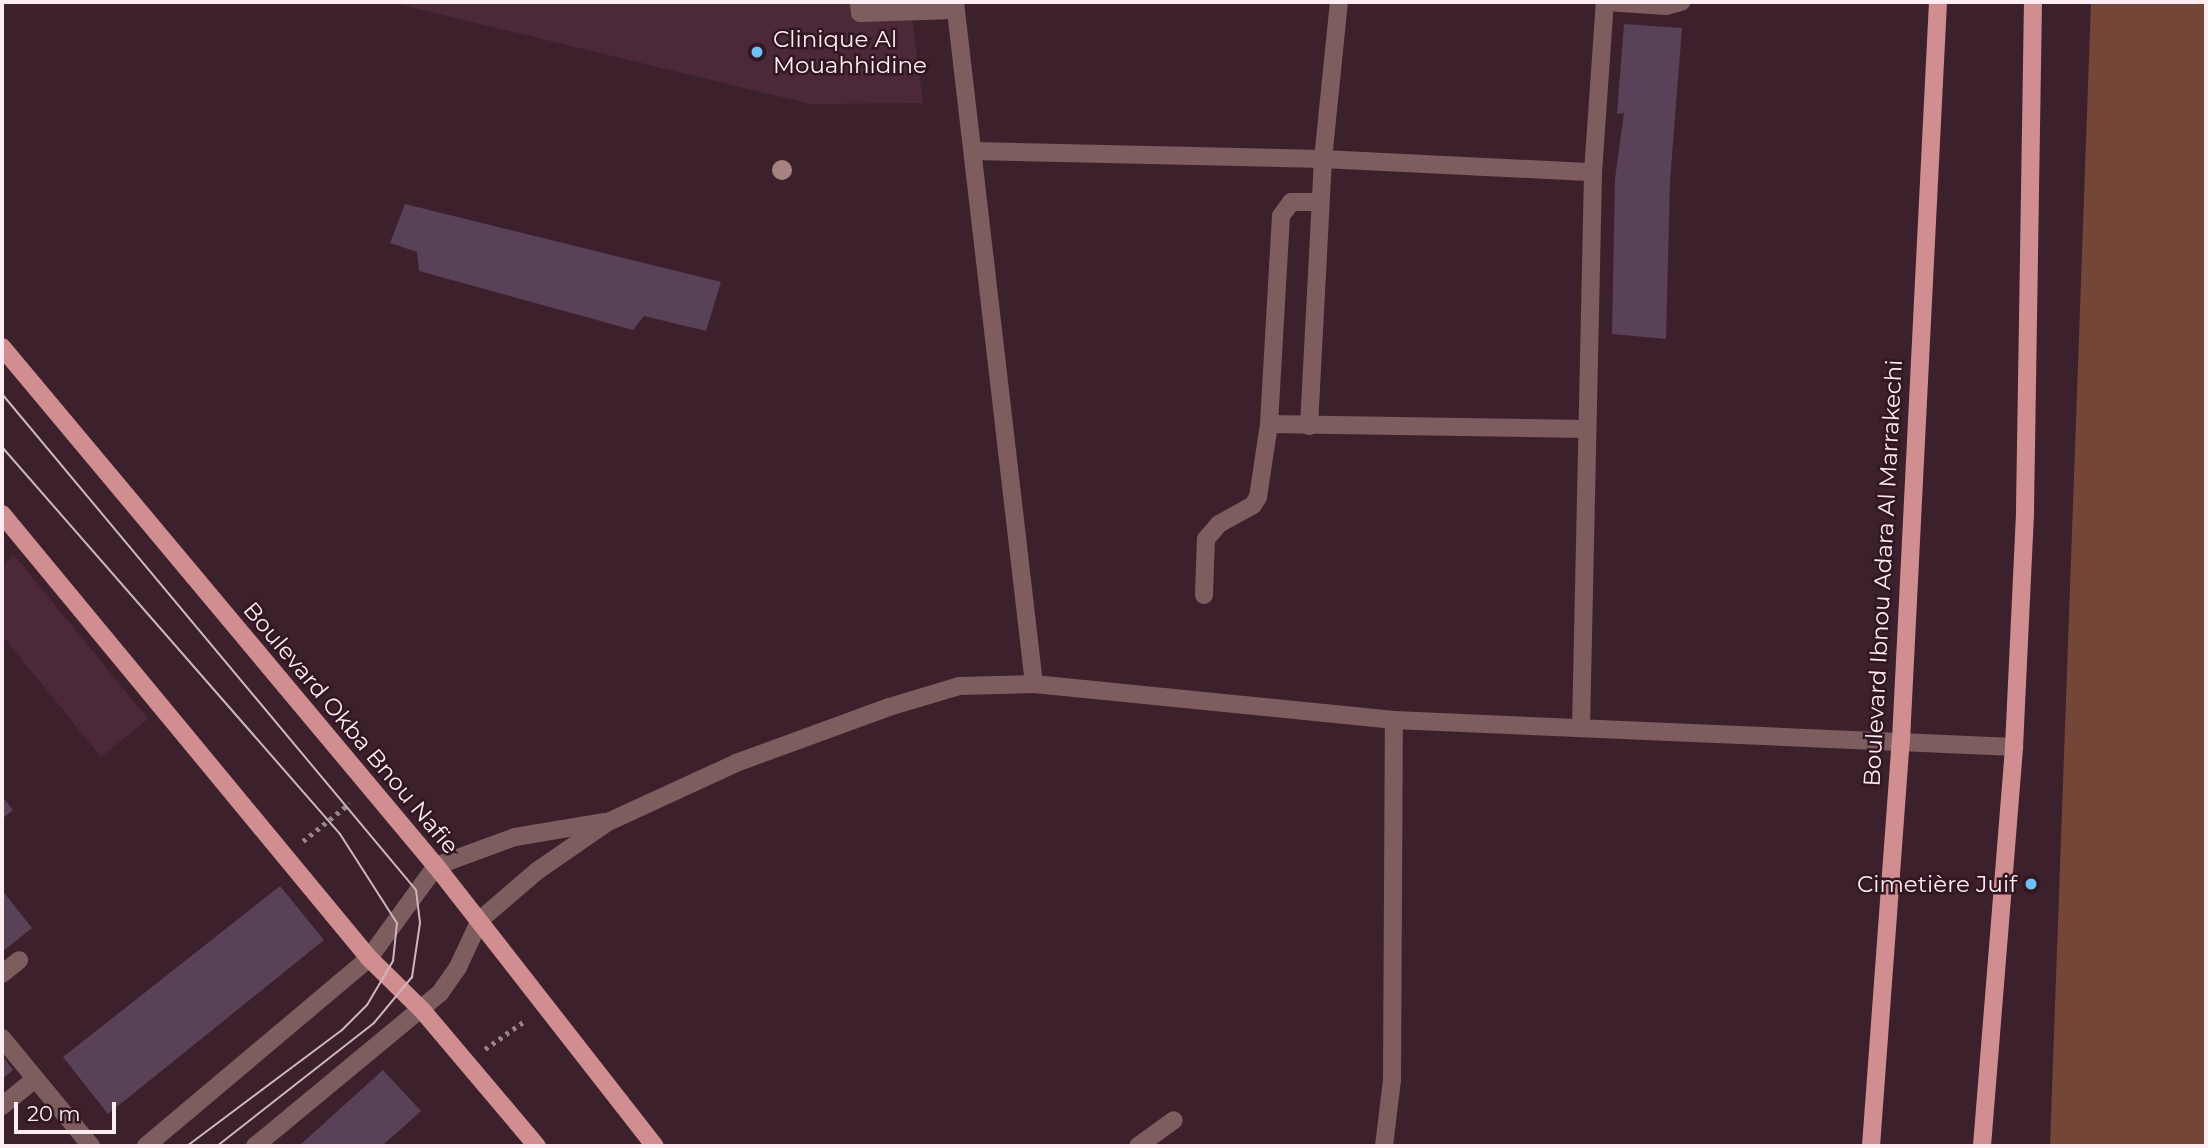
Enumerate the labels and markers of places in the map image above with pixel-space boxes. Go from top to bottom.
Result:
place label: Clinique Al Mouahhidine [773,25,927,79]
marker: Clinique Al Mouahhidine [747,42,767,62]
place label: Cimetière Juif [1857,870,2017,898]
marker: Cimetière Juif [2023,876,2039,892]

